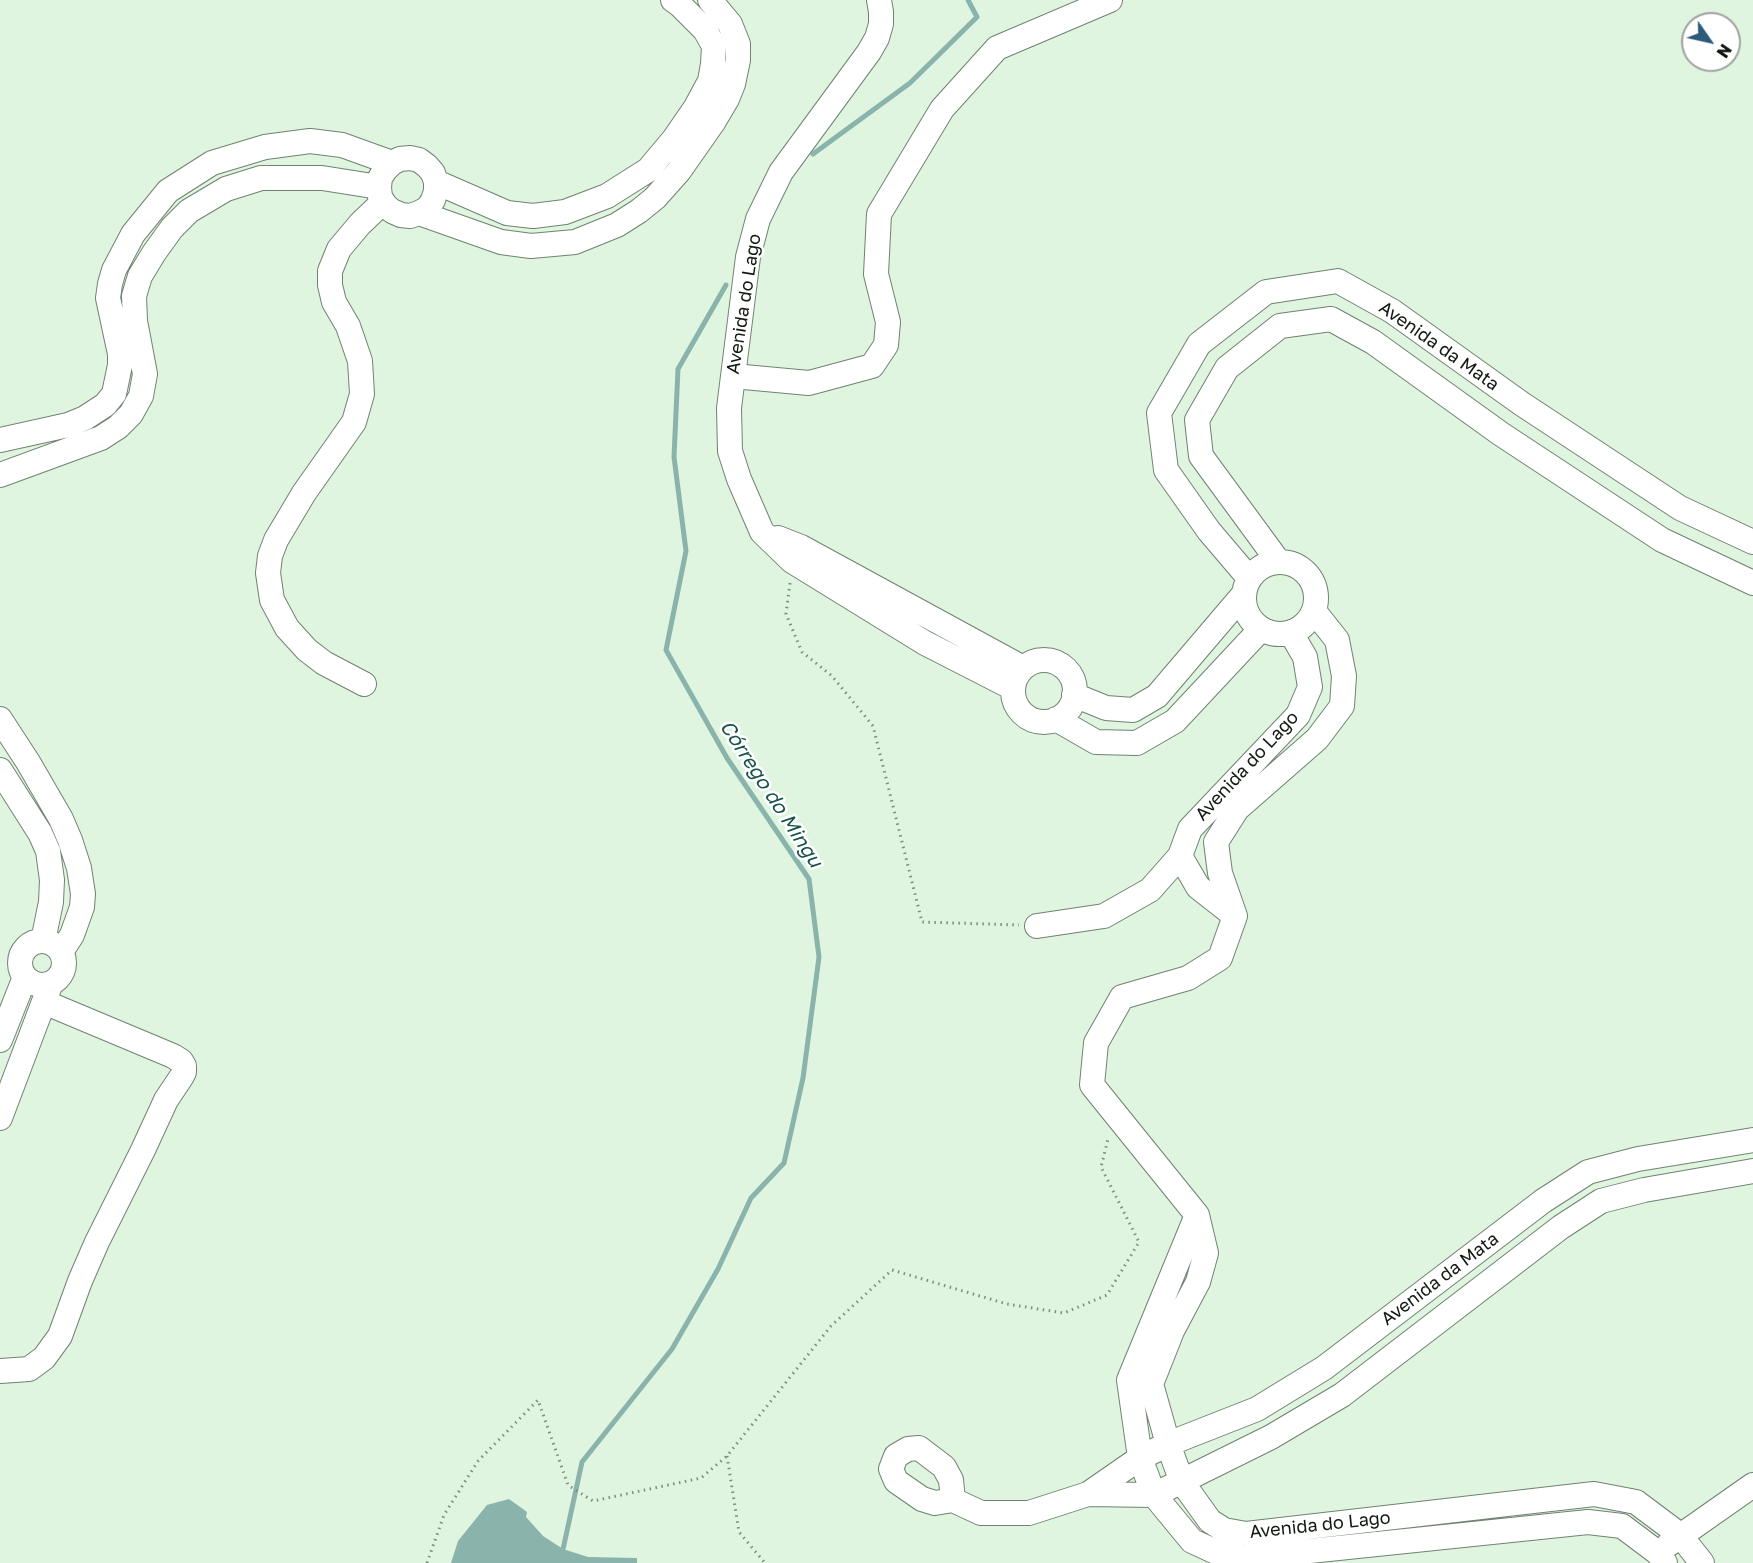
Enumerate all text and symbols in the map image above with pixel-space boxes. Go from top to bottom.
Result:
north arrow [1681,12,1741,72]
text: N [1713,40,1736,62]
street label: Avenida do Lago [722,232,766,376]
street label: Avenida da Mata [1375,297,1503,395]
street label: Avenida do Lago [1191,707,1303,825]
water label: Córrego do Mingu [715,716,827,872]
street label: Avenida da Mata [1377,1228,1503,1330]
street label: Avenida do Lago [1248,1507,1392,1543]

